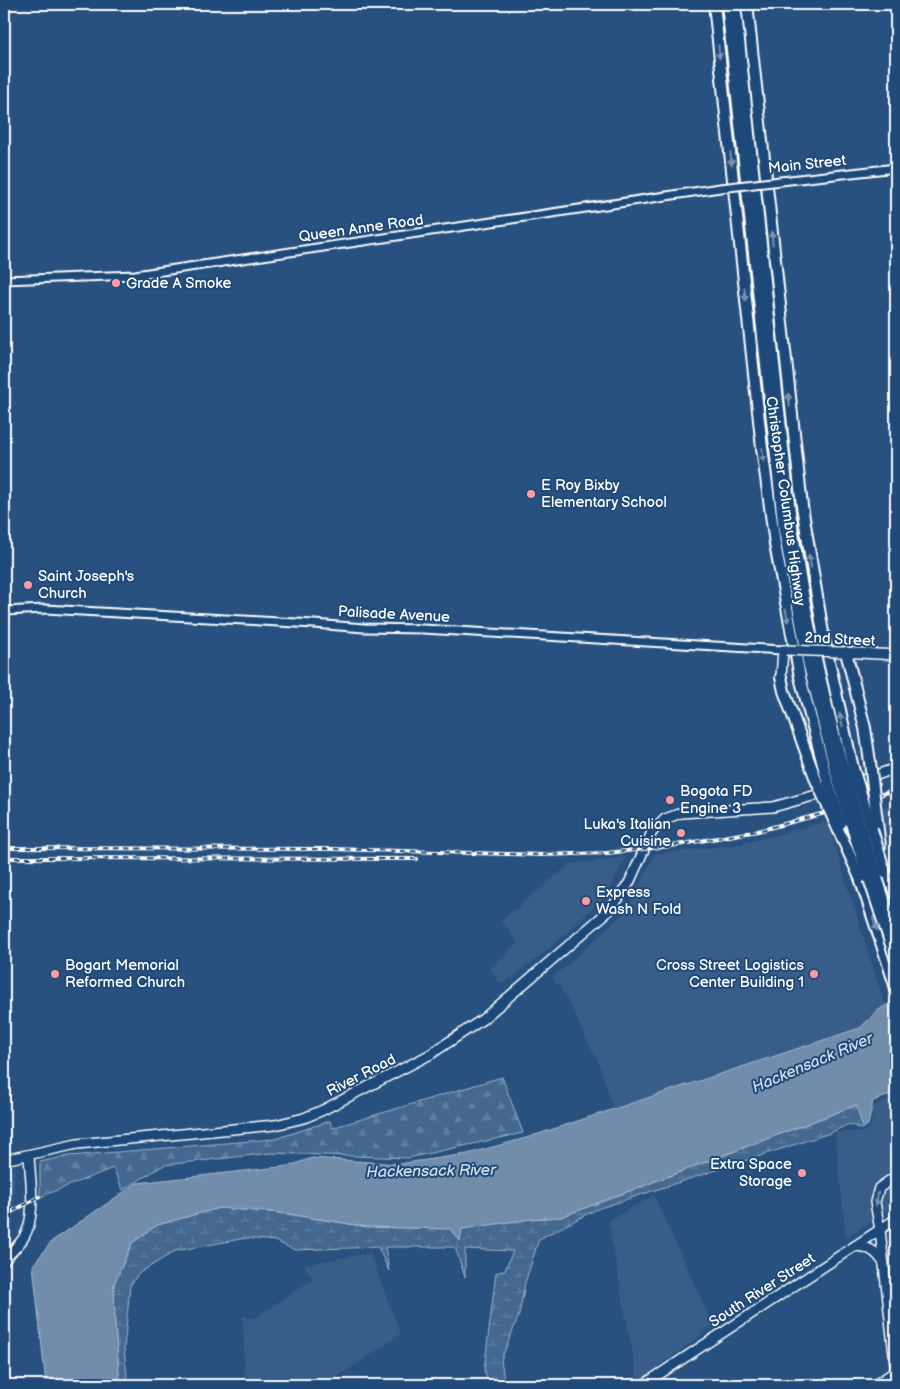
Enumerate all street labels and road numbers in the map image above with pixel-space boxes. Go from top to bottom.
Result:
street label: Main Street [767,151,847,178]
street label: Queen Anne Road [298,210,425,247]
street label: Christopher Columbus Highway [761,395,810,607]
street label: Palisade Avenue [338,602,450,627]
street label: 2nd Street [804,628,876,651]
street label: River Road [323,1050,399,1101]
street label: South River Street [706,1249,819,1332]

